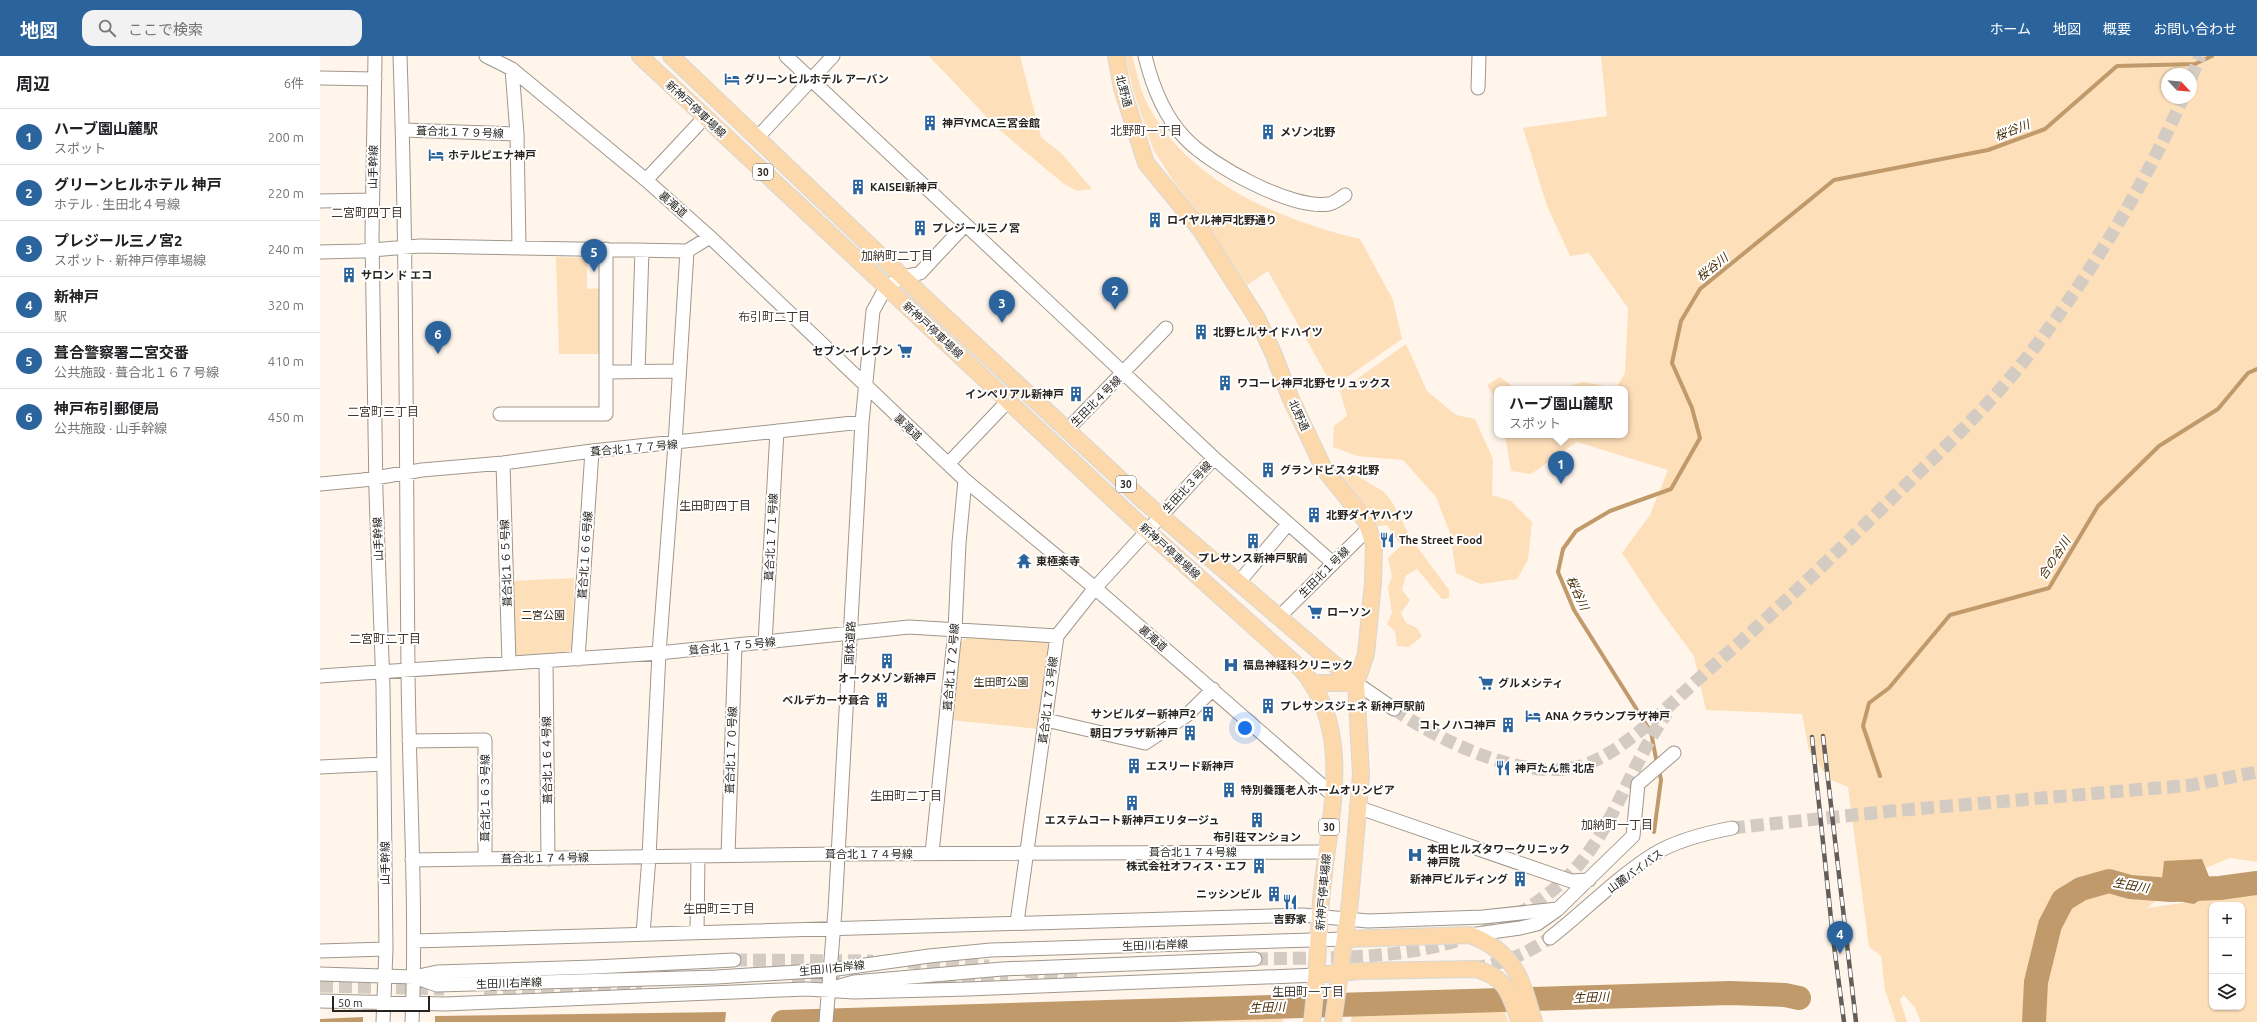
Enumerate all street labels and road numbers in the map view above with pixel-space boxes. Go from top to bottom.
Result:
street label: 北野通 [1114,74,1134,108]
street label: 新神戸停車場線 [664,78,728,140]
street label: 葺合北１７９号線 [416,124,504,140]
street label: 山手幹線 [367,145,379,189]
road number: 30 [753,164,773,180]
street label: 裏滝道 [657,189,689,219]
street label: 新神戸停車場線 [901,299,965,361]
street label: 生田北４号線 [1068,373,1124,429]
street label: 北野通 [1287,398,1311,432]
street label: 裏滝道 [892,411,924,443]
street label: 葺合北１７７号線 [590,438,678,458]
street label: 生田北３号線 [1160,459,1214,515]
road number: 30 [1116,476,1136,492]
street label: 葺合北１７１号線 [763,493,779,581]
street label: 葺合北１６６号線 [576,511,594,599]
street label: 山手幹線 [371,517,385,561]
street label: 葺合北１６５号線 [498,519,514,607]
street label: 新神戸停車場線 [1137,521,1203,581]
street label: 生田北１号線 [1296,544,1352,600]
street label: 国体道路 [843,621,857,665]
street label: 葺合北１７２号線 [941,623,961,711]
street label: 裏滝道 [1137,623,1169,653]
street label: 葺合北１７５号線 [688,635,776,657]
street label: 葺合北１７３号線 [1037,656,1059,744]
street label: 葺合北１７０号線 [723,706,739,794]
street label: 葺合北１６４号線 [540,716,554,804]
street label: 葺合北１６３号線 [479,754,491,842]
road number: 30 [1319,819,1339,835]
street label: 山手幹線 [379,841,391,885]
street label: 葺合北１７４号線 [1149,846,1237,858]
street label: 山麓バイパス [1605,847,1665,895]
street label: 葺合北１７４号線 [825,848,913,860]
street label: 葺合北１７４号線 [501,851,589,865]
street label: 新神戸停車場線 [1314,853,1332,931]
street label: 生田川右岸線 [1122,938,1188,952]
street label: 生田川右岸線 [799,959,865,977]
street label: 生田川右岸線 [476,976,542,990]

